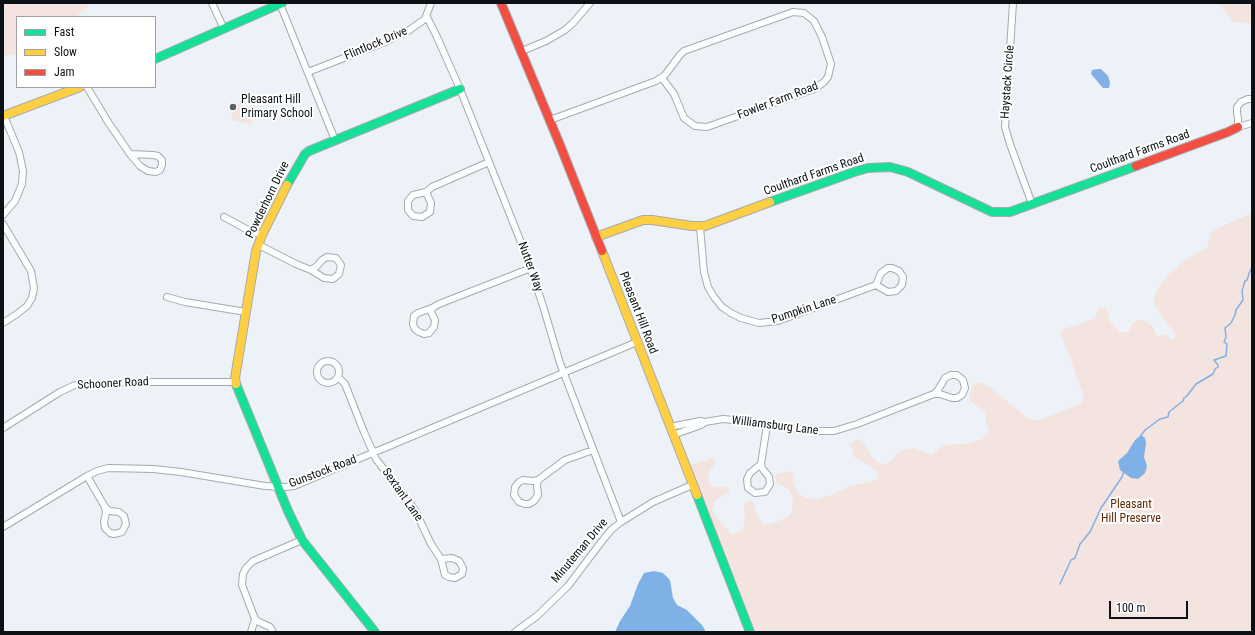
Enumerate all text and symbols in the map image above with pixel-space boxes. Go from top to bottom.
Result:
legend [16,16,156,88]
street label: Flintlock Drive [342,24,410,64]
text: Fast [54,25,74,39]
text: Slow [54,45,77,59]
street label: Haystack Circle [998,45,1018,119]
text: Jam [54,65,75,79]
street label: Fowler Farm Road [736,79,820,123]
place label: Pleasant Hill Primary School [241,93,313,121]
marker: Pleasant Hill Primary School [228,102,238,112]
street label: Coulthard Farms Road [1088,127,1192,177]
street label: Coulthard Farms Road [762,151,866,199]
street label: Powderhorn Drive [243,159,293,241]
street label: Nutter Way [514,240,546,294]
street label: Pleasant Hill Road [616,270,660,356]
street label: Pumpkin Lane [770,293,838,327]
street label: Schooner Road [77,375,149,393]
street label: Williamsburg Lane [731,414,819,438]
street label: Gunstock Road [287,452,359,492]
street label: Sextant Lane [378,466,426,524]
park label: Pleasant Hill Preserve [1101,498,1161,526]
street label: Minuteman Drive [549,516,611,586]
scale bar [1111,593,1190,619]
text: 100 m [1116,601,1146,615]

